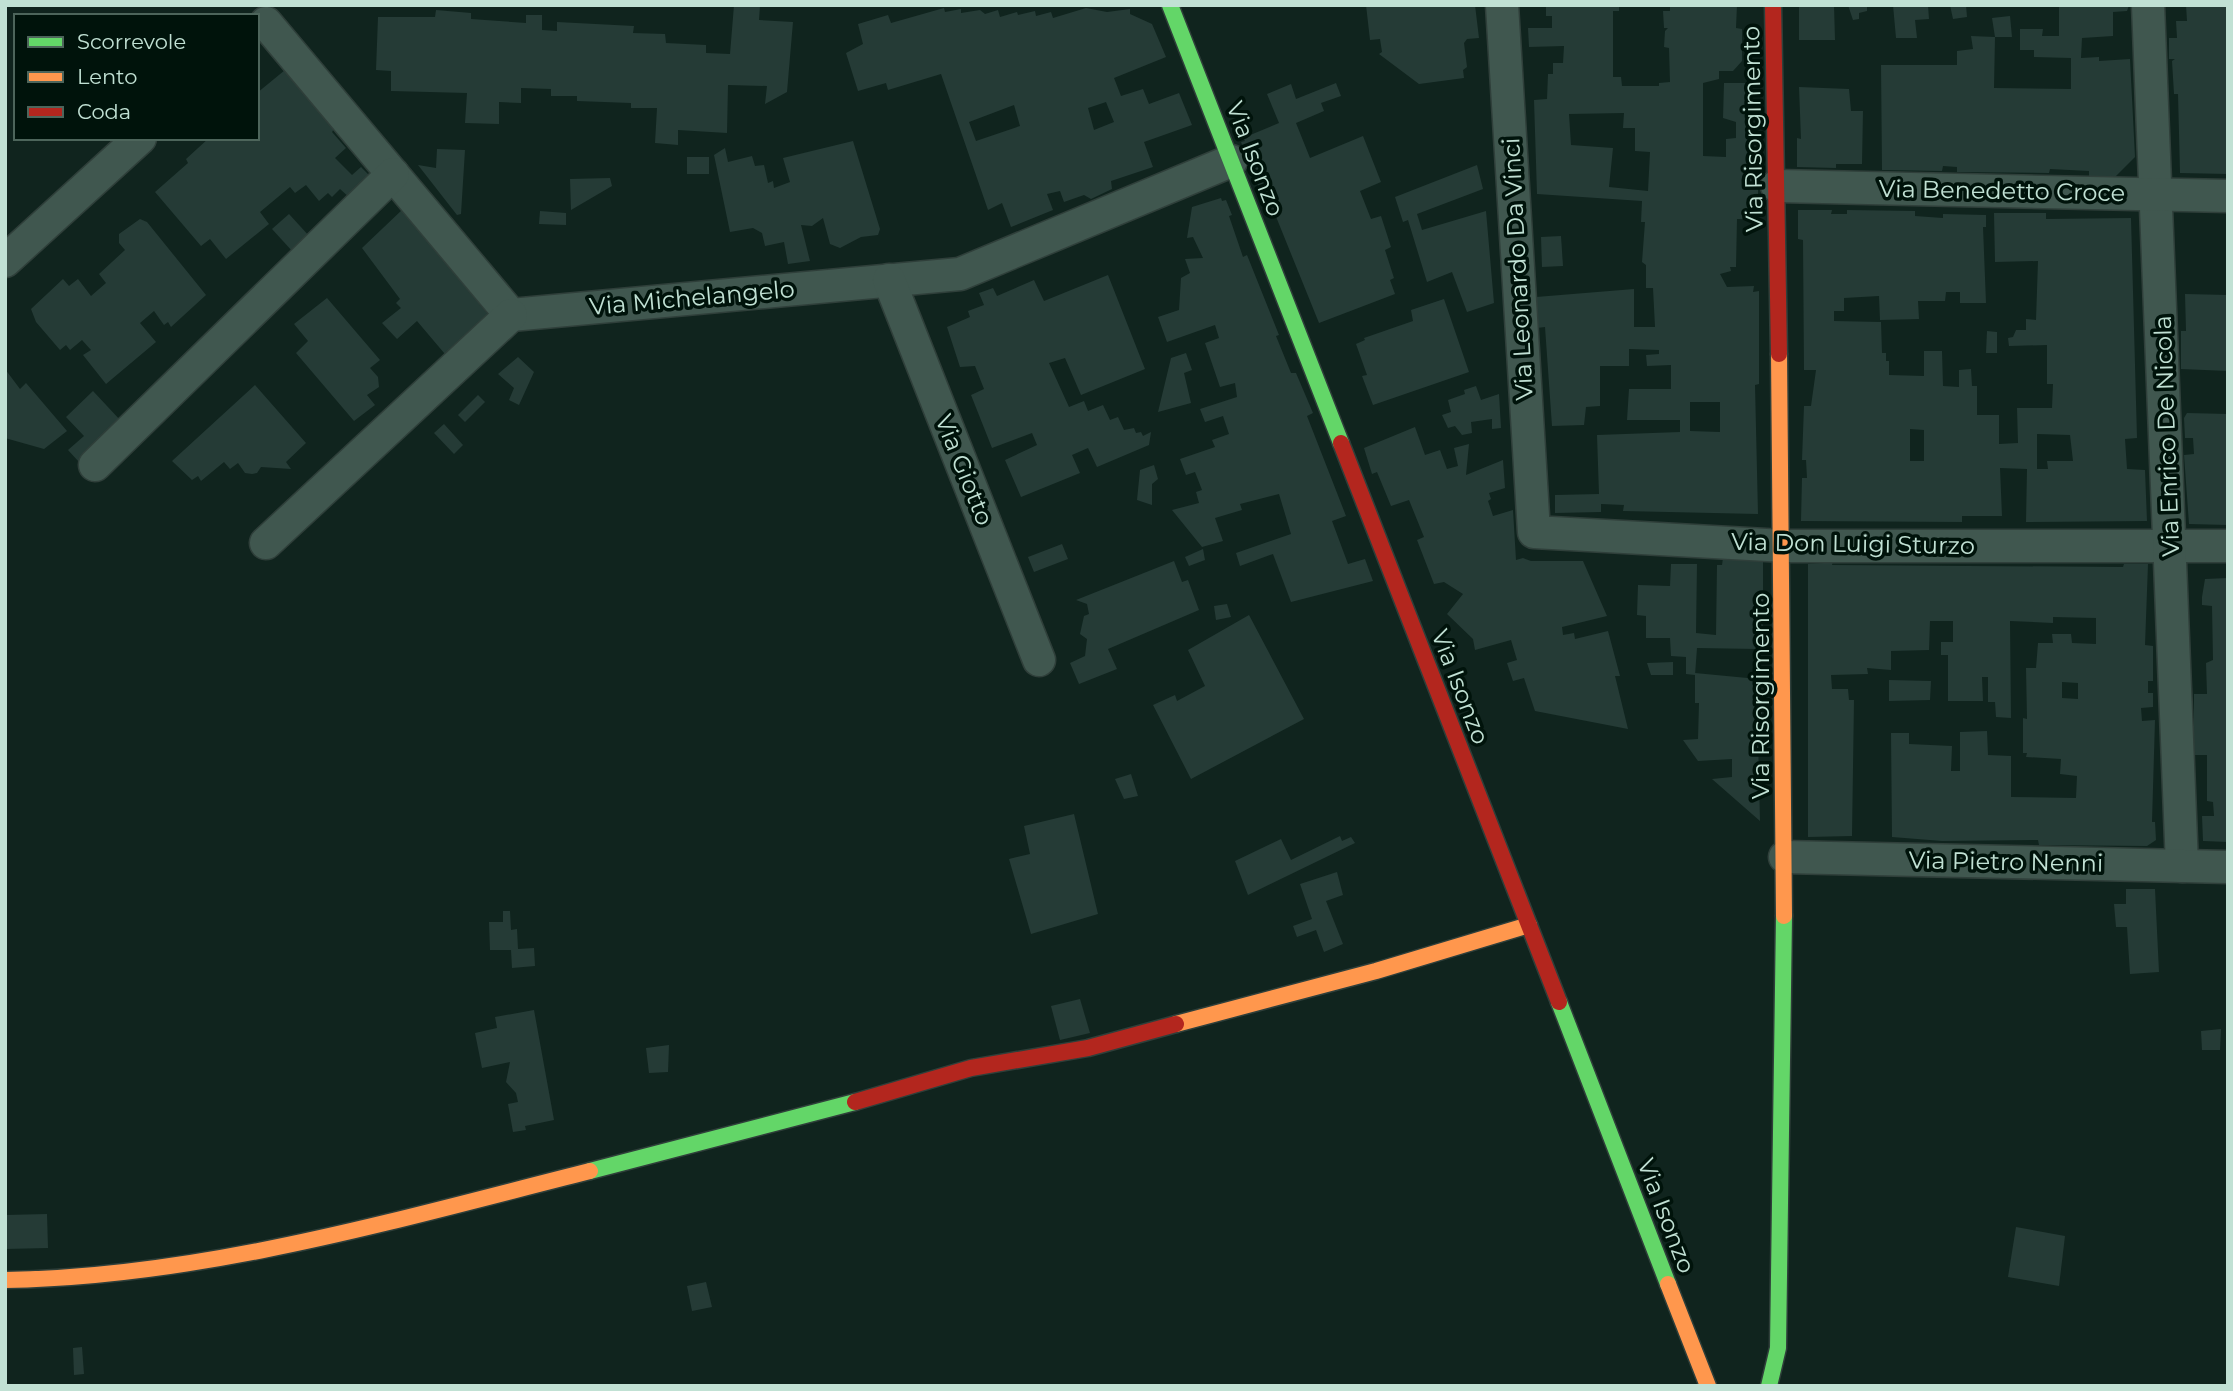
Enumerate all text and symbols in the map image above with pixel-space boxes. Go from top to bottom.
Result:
legend [14,14,259,140]
street label: Via Risorgimento [1736,25,1769,233]
text: Scorrevole [77,29,186,54]
text: Lento [77,64,137,89]
street label: Via Isonzo [1220,97,1291,220]
text: Coda [77,99,131,124]
street label: Via Leonardo Da Vinci [1496,137,1539,401]
street label: Via Benedetto Croce [1879,174,2126,207]
street label: Via Michelangelo [588,274,796,321]
street label: Via Enrico De Nicola [2148,315,2185,557]
street label: Via Giotto [929,410,1000,530]
street label: Via Don Luigi Sturzo [1731,527,1975,560]
street label: Via Risorgimento [1746,593,1775,799]
street label: Via Isonzo [1425,625,1496,748]
street label: Via Pietro Nenni [1908,845,2104,878]
street label: Via Isonzo [1631,1154,1702,1277]

